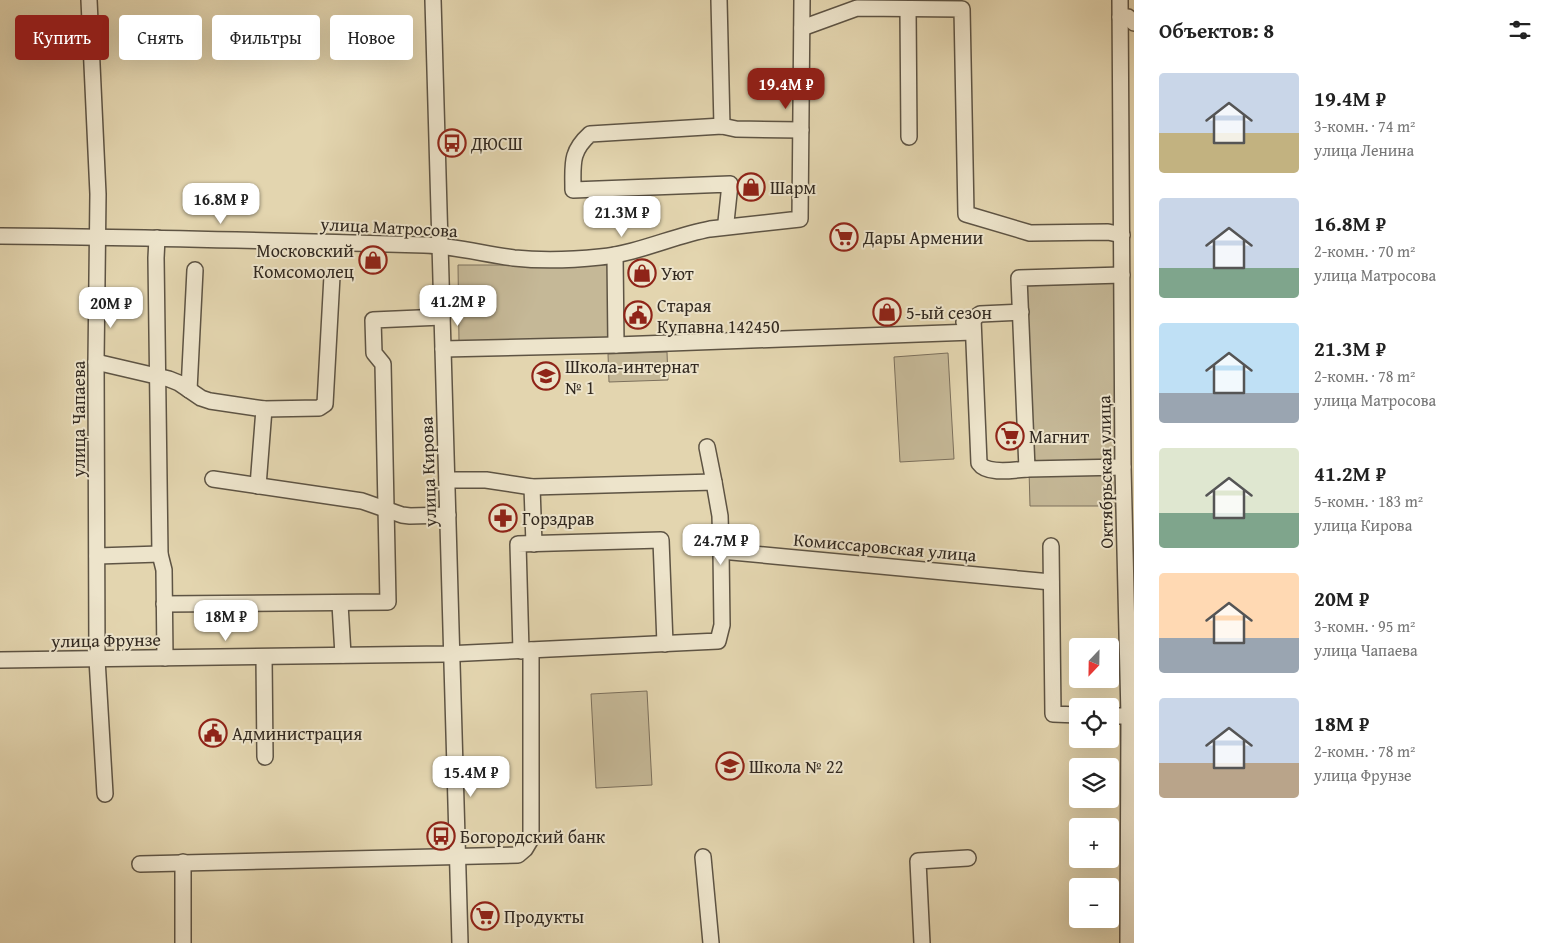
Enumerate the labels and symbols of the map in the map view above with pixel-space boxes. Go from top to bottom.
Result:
pin: 19.4M ₽ [740,68,832,110]
bus stop icon: ДЮСШ [437,128,467,158]
place label: ДЮСШ [470,130,523,157]
shop icon: Шарм [736,172,766,202]
place label: Шарм [770,174,816,201]
pin: 16.8M ₽ [175,182,267,225]
pin: 21.3M ₽ [576,196,668,238]
street label: улица Матросова [319,210,459,244]
supermarket icon: Дары Армении [829,222,859,252]
place label: Дары Армении [862,224,983,251]
place label: Московский Комсомолец [253,237,354,285]
shop icon: Московский Комсомолец [358,245,388,275]
shop icon: Уют [627,258,657,288]
place label: Уют [661,260,694,287]
pin: 41.2M ₽ [412,284,504,327]
pin: 20M ₽ [76,286,146,329]
place label: Старая Купавна 142450 [657,292,780,340]
shop icon: 5-ый сезон [872,297,902,327]
place label: 5-ый сезон [906,299,992,326]
public building icon: Старая Купавна 142450 [623,300,653,330]
place label: Школа-интернат № 1 [565,353,699,401]
street label: улица Чапаева [65,360,92,478]
school or university icon: Школа-интернат № 1 [531,361,561,391]
street label: Октябрьская улица [1090,395,1120,549]
street label: улица Кирова [413,416,443,529]
supermarket icon: Магнит [995,421,1025,451]
place label: Магнит [1029,423,1089,450]
pharmacy icon: Горздрав [488,503,518,533]
place label: Горздрав [522,505,595,532]
pin: 24.7M ₽ [675,524,767,566]
street label: Комиссаровская улица [792,526,978,568]
pin: 18M ₽ [191,600,261,642]
street label: улица Фрунзе [50,626,161,654]
north arrow [1069,638,1119,688]
public building icon: Администрация [198,718,228,748]
place label: Администрация [232,720,362,747]
school or university icon: Школа № 22 [715,751,745,781]
place label: Школа № 22 [749,753,843,780]
pin: 15.4M ₽ [425,756,517,798]
bus stop icon: Богородский банк [426,821,456,851]
place label: Богородский банк [460,823,606,850]
supermarket icon: Продукты [470,901,500,931]
place label: Продукты [504,903,585,930]

